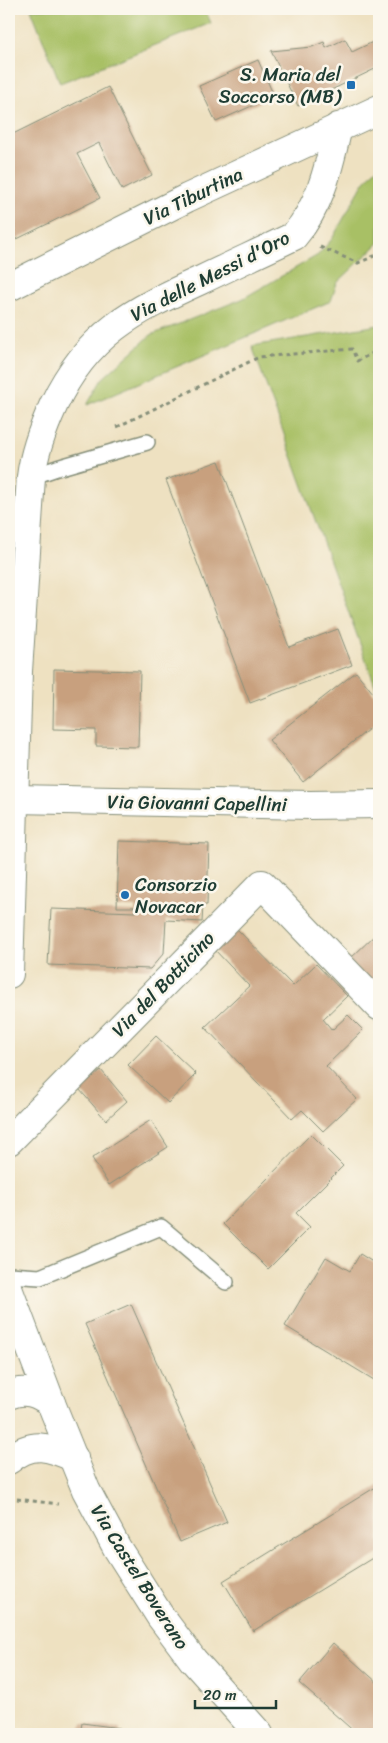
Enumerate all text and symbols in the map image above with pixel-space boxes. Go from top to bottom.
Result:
place label: S. Maria del Soccorso (MB) [219,58,342,113]
marker: S. Maria del Soccorso (MB) [345,79,357,91]
street label: Via Tiburtina [137,157,249,234]
street label: Via delle Messi d'Oro [124,221,296,331]
street label: Via Giovanni Capellini [107,785,288,821]
place label: Consorzio Novacar [135,868,217,923]
marker: Consorzio Novacar [119,889,131,901]
street label: Via del Botticino [103,923,223,1045]
street label: Via Castel Boverano [82,1498,198,1657]
scale bar [195,1678,277,1710]
text: 20 m [203,1682,237,1708]

